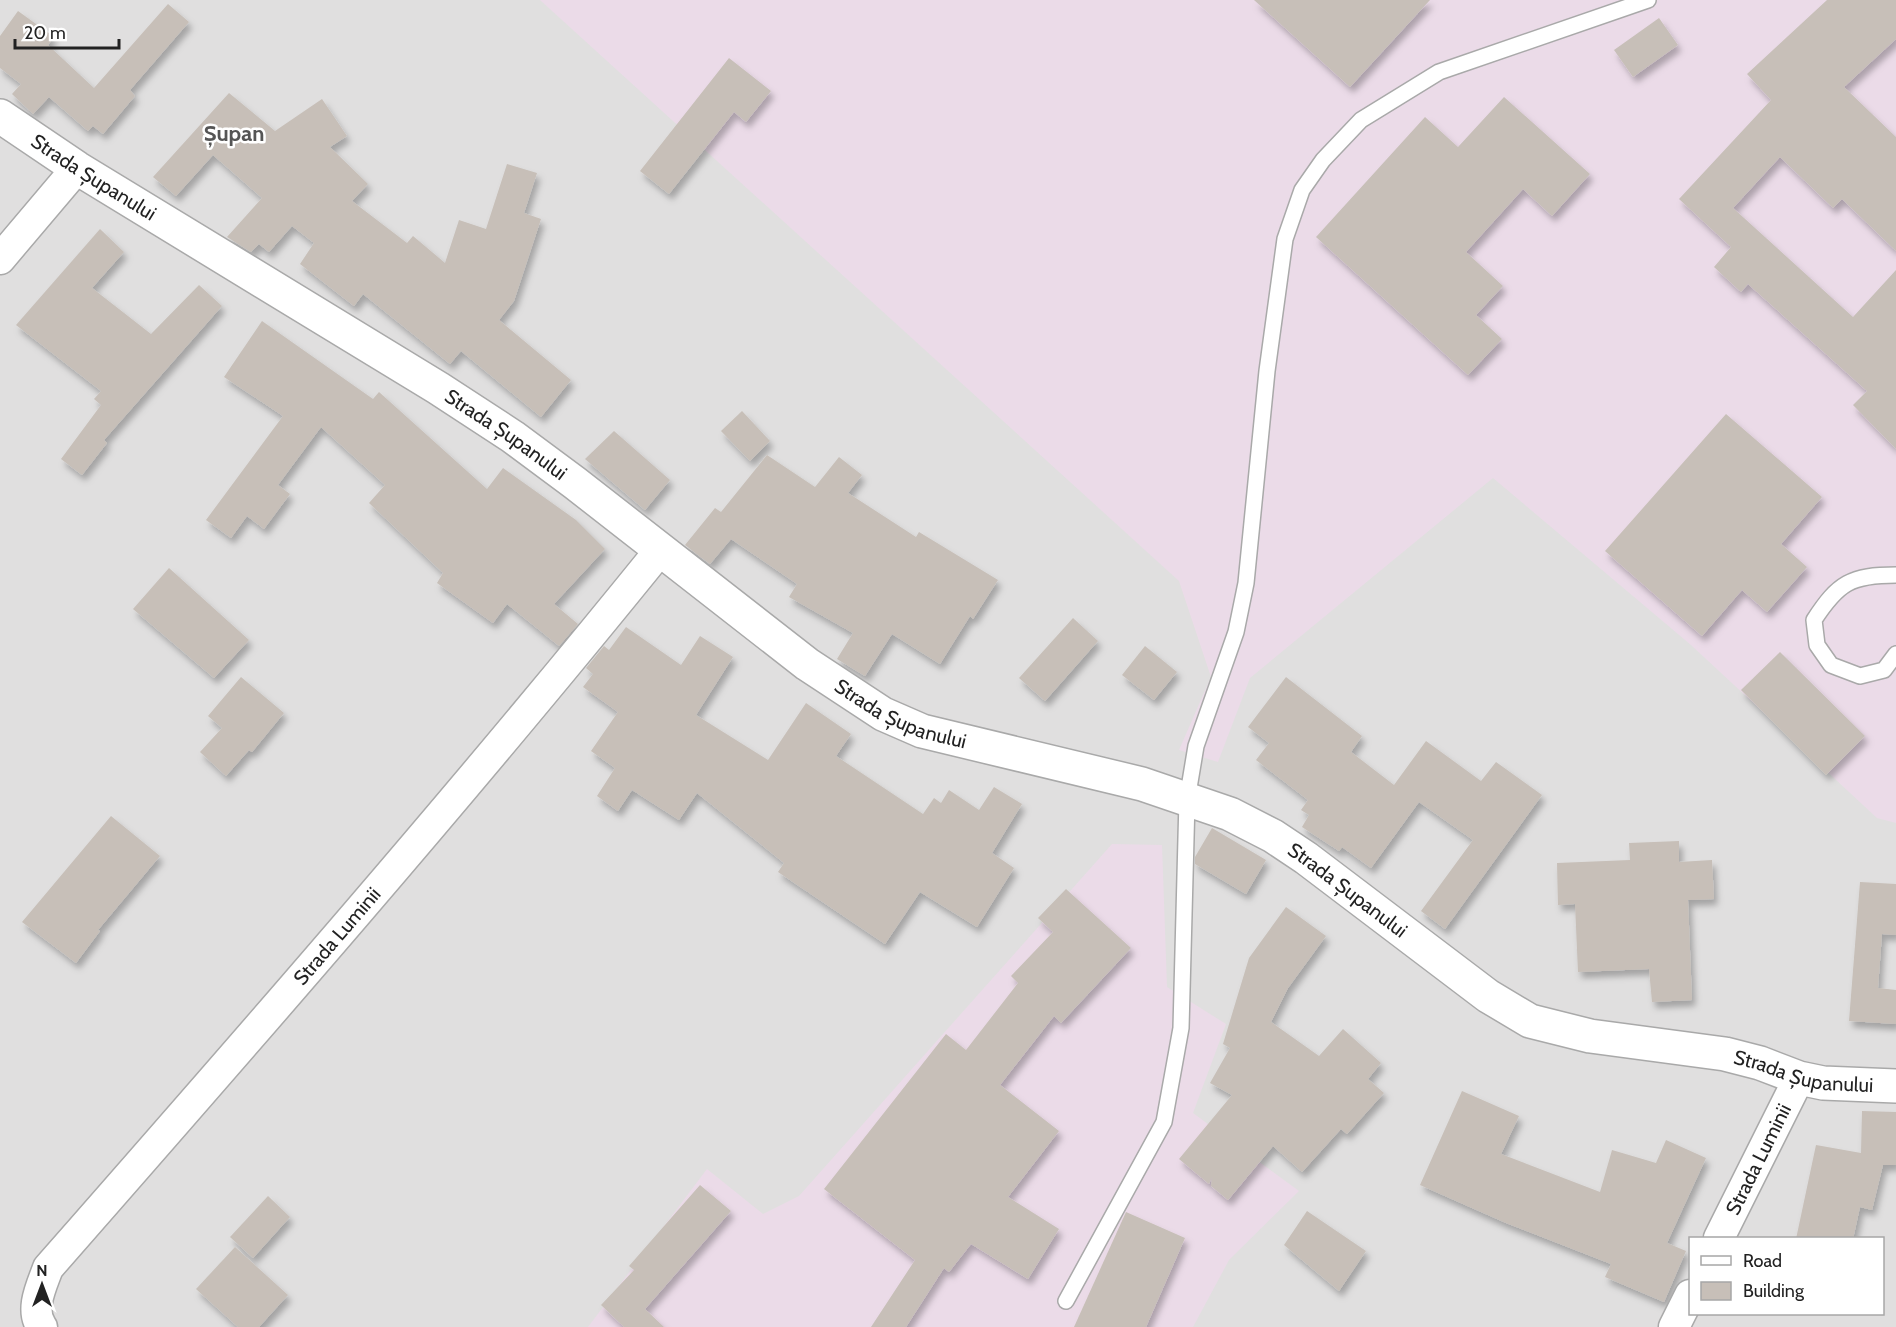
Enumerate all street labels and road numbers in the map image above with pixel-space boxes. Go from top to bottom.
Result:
street label: Strada Șupanului [27,129,161,225]
street label: Strada Șupanului [440,384,572,485]
street label: Strada Șupanului [830,674,969,753]
street label: Strada Șupanului [1283,837,1412,943]
street label: Strada Luminii [288,882,386,990]
street label: Strada Șupanului [1731,1045,1874,1097]
street label: Strada Luminii [1721,1100,1796,1219]

